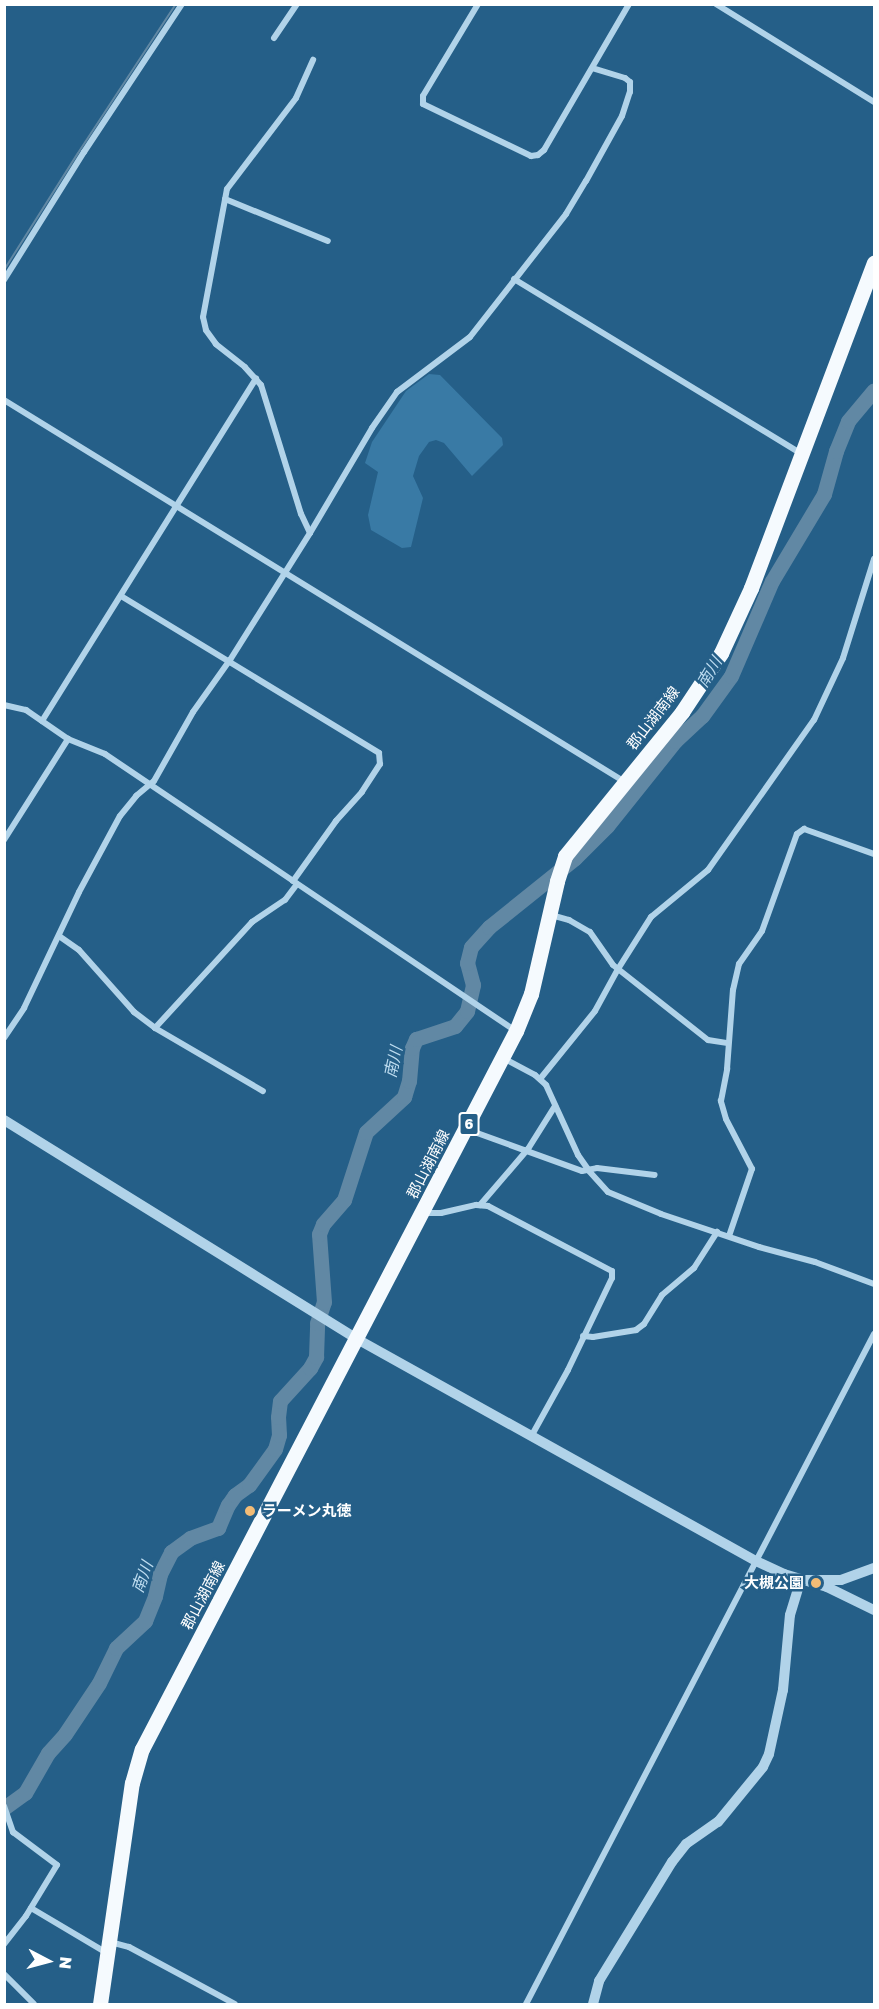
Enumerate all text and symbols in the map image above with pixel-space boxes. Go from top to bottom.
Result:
water label: 南川 [693,653,725,691]
street label: 郡山湖南線 [623,683,683,753]
water label: 南川 [380,1044,406,1080]
road number: 6 [458,1113,480,1135]
street label: 郡山湖南線 [403,1127,453,1201]
place label: ラーメン丸徳 [262,1502,352,1520]
marker: ラーメン丸徳 [243,1504,257,1518]
street label: 郡山湖南線 [177,1558,229,1632]
water label: 南川 [128,1559,156,1595]
place label: 大槻公園 [744,1574,804,1592]
marker: 大槻公園 [809,1576,823,1590]
north arrow [18,1931,78,1991]
text: N [55,1956,76,1970]

